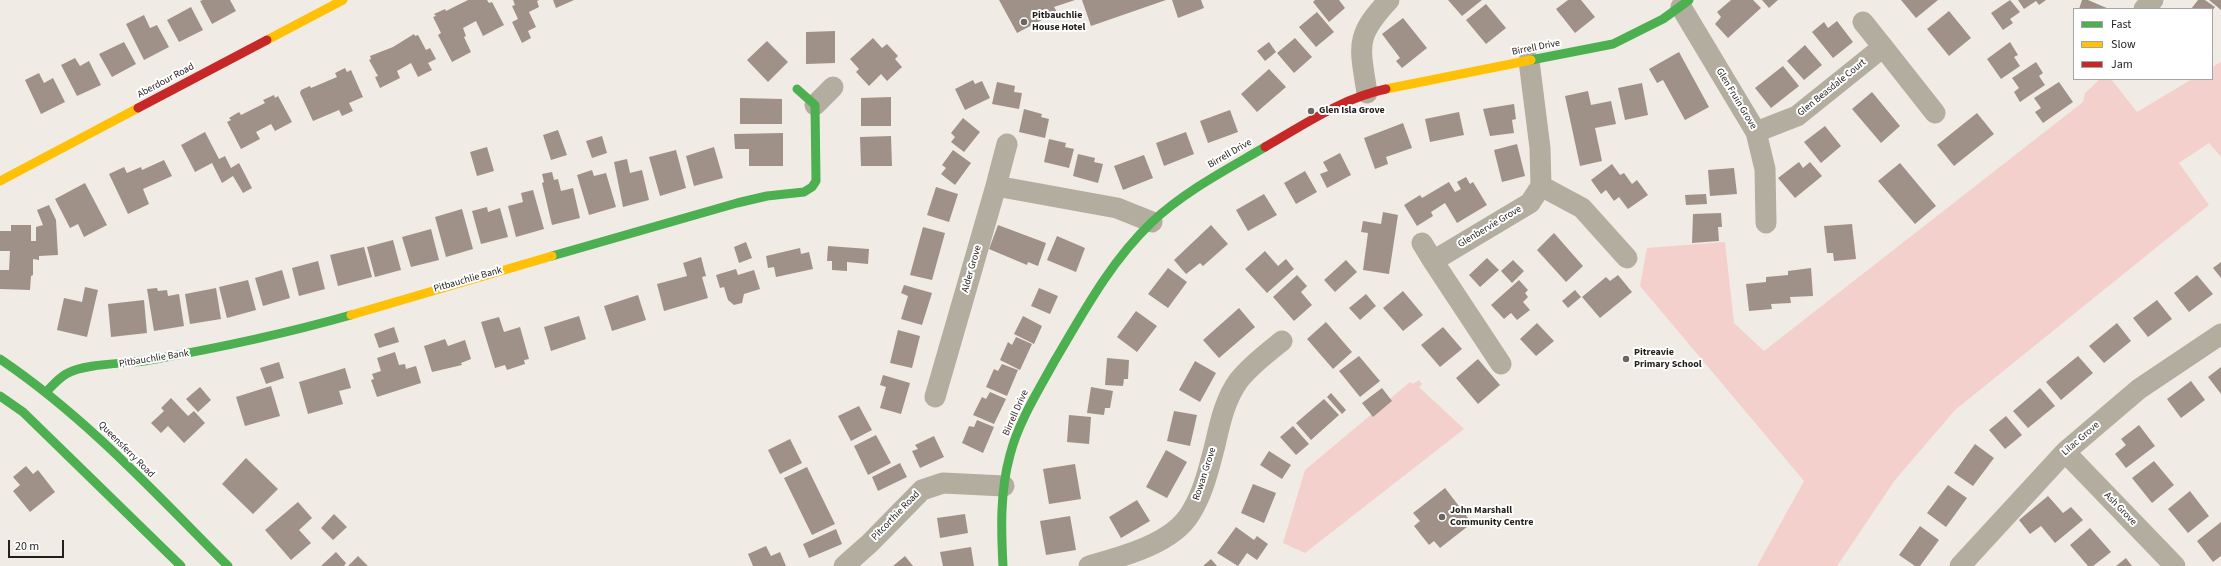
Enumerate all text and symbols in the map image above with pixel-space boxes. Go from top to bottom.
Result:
legend [2073,8,2213,80]
place label: Pitbauchlie House Hotel [1032,10,1085,34]
text: Fast [2111,16,2131,33]
marker: Pitbauchlie House Hotel [1019,17,1029,27]
text: Slow [2111,36,2136,53]
street label: Birrell Drive [1511,37,1561,59]
text: Jam [2111,56,2133,73]
street label: Glen Beasdale Court [1795,57,1869,119]
street label: Aberdour Road [136,61,196,101]
street label: Glen Fruin Grove [1713,66,1759,132]
place label: Glen Isla Grove [1319,105,1385,117]
marker: Glen Isla Grove [1306,106,1316,116]
street label: Birrell Drive [1206,137,1254,171]
street label: Glenbervie Grove [1456,203,1524,251]
street label: Alder Grove [960,244,984,294]
street label: Pitbauchlie Bank [432,264,504,296]
place label: Pitreavie Primary School [1634,347,1702,370]
street label: Pitbauchlie Bank [118,348,190,370]
marker: Pitreavie Primary School [1621,354,1631,364]
street label: Birrell Drive [1001,388,1031,438]
street label: Queensferry Road [95,419,157,481]
street label: Lilac Grove [2060,419,2102,459]
street label: Rowan Grove [1191,446,1219,502]
street label: Pitcorthie Road [869,489,923,543]
street label: Ash Grove [2101,490,2139,528]
place label: John Marshall Community Centre [1450,505,1533,528]
marker: John Marshall Community Centre [1437,512,1447,522]
scale bar [10,532,66,558]
text: 20 m [15,538,39,555]

